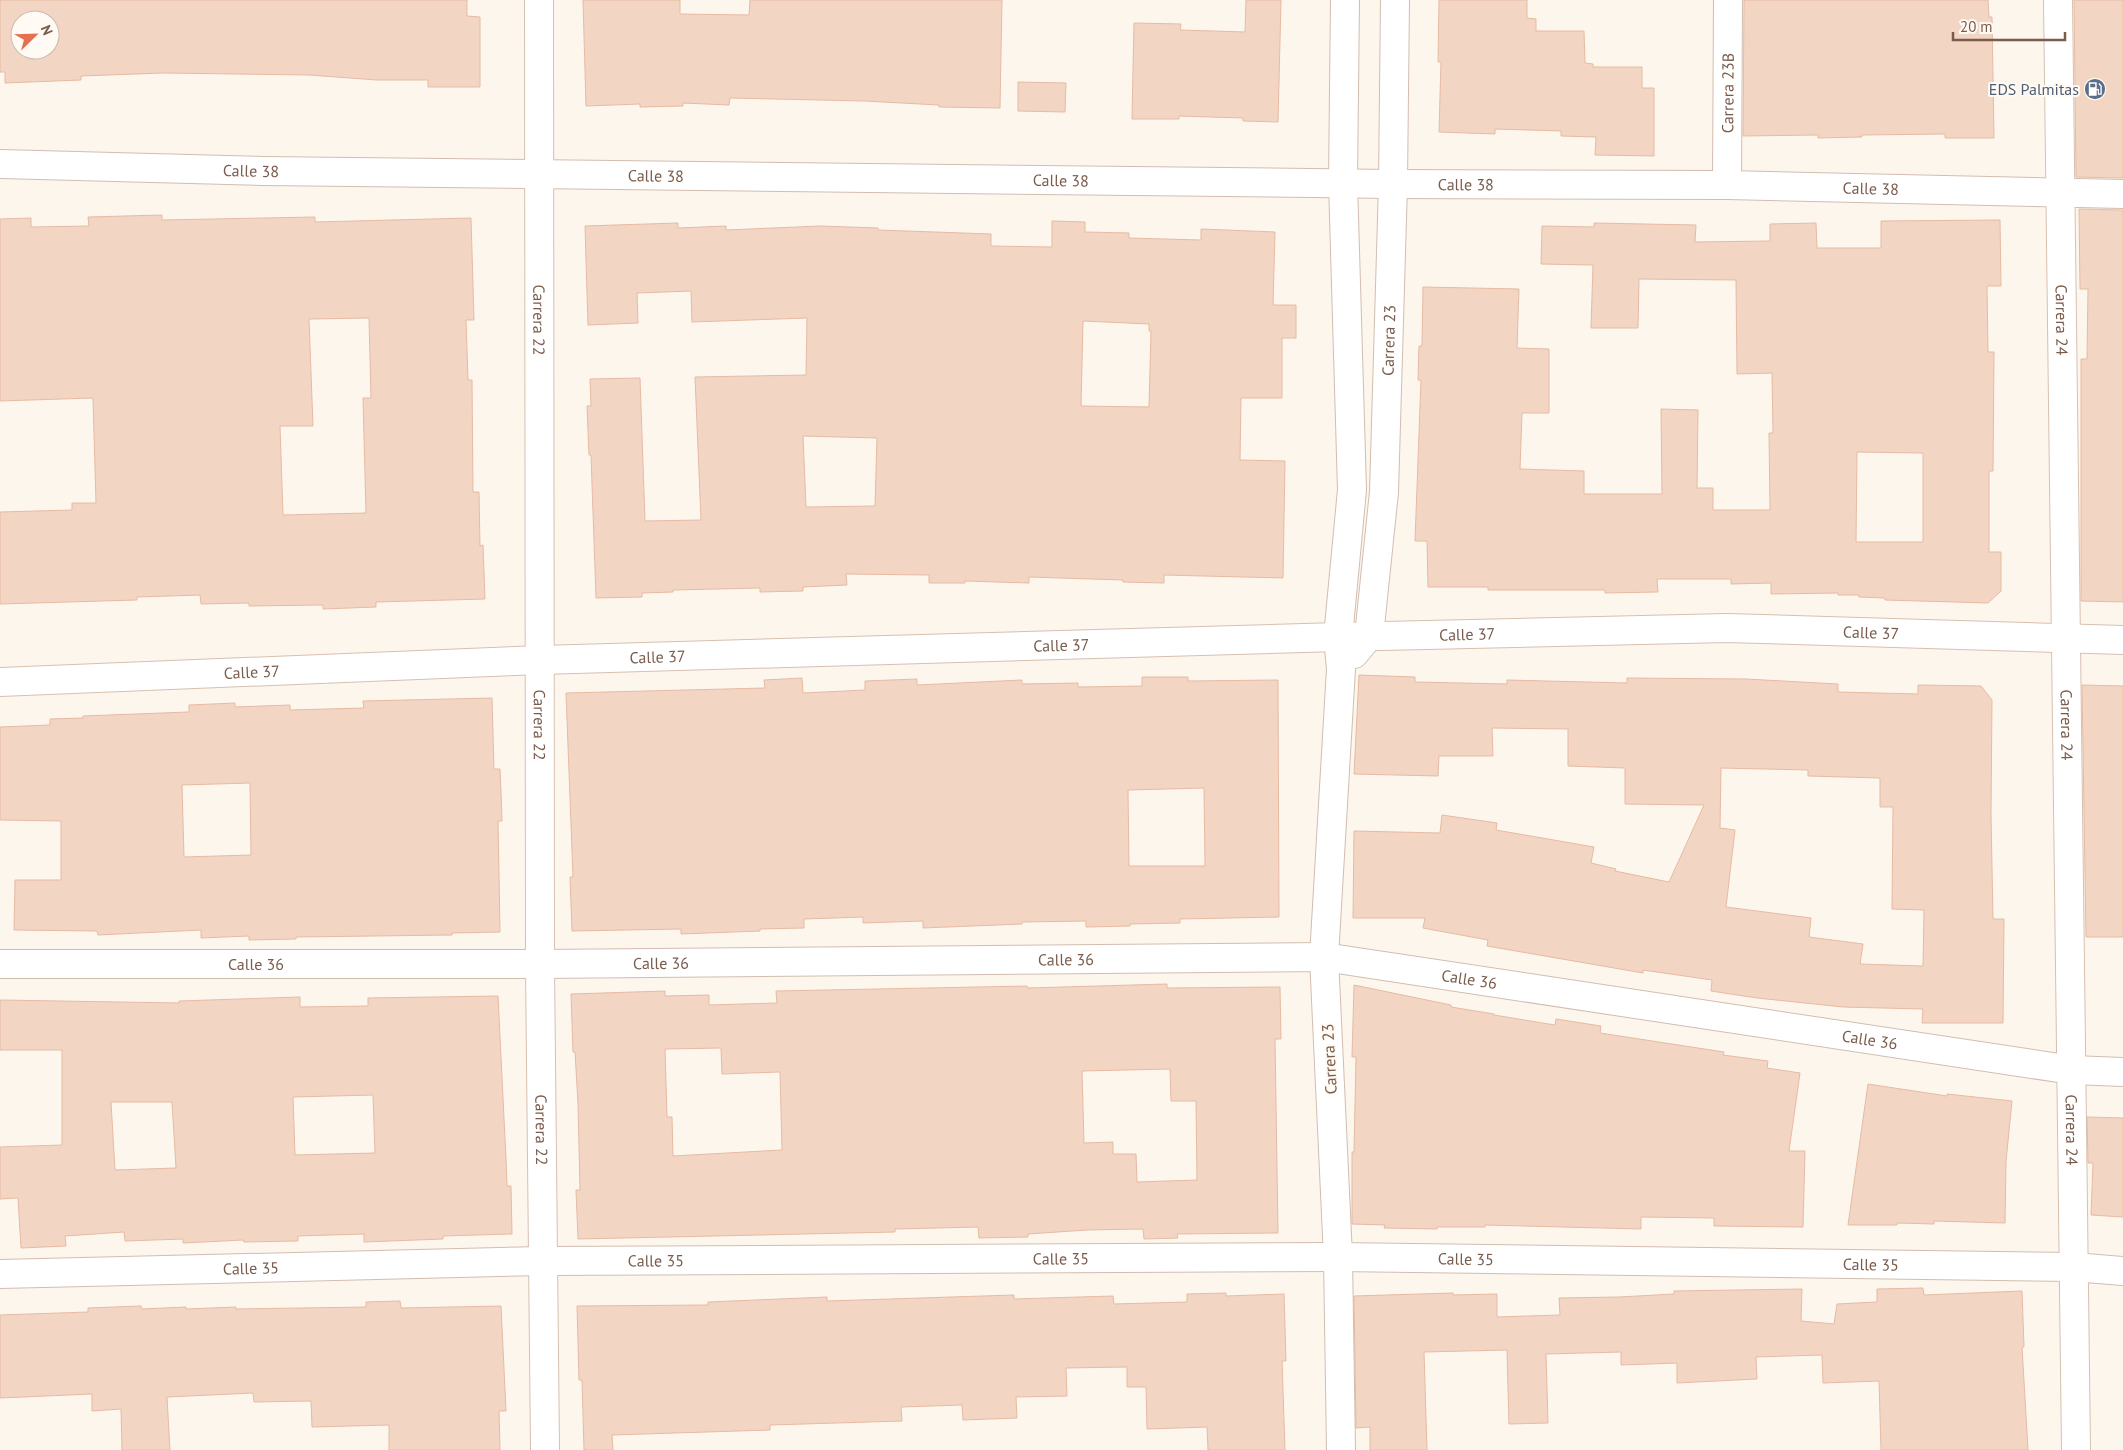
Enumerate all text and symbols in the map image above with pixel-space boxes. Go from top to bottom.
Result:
north arrow [10,10,60,60]
scale bar [1953,10,2066,42]
text: 20 m [1960,17,1993,36]
text: N [37,22,57,38]
street label: Carrera 23B [1717,53,1738,133]
fuel station icon: EDS Palmitas [2083,77,2107,101]
place label: EDS Palmitas [1989,79,2079,99]
street label: Calle 38 [223,160,279,181]
street label: Calle 38 [628,165,684,186]
street label: Calle 38 [1033,170,1089,191]
street label: Calle 38 [1438,174,1494,194]
street label: Calle 38 [1843,178,1899,199]
street label: Carrera 22 [529,284,549,356]
street label: Carrera 24 [2052,284,2072,356]
street label: Carrera 23 [1377,304,1399,376]
street label: Calle 37 [1843,622,1899,643]
street label: Calle 37 [1439,623,1495,645]
street label: Calle 37 [1033,634,1090,656]
street label: Calle 37 [629,646,686,667]
street label: Calle 37 [223,661,280,683]
street label: Carrera 22 [530,689,550,761]
street label: Carrera 24 [2057,689,2077,761]
street label: Calle 36 [1038,949,1094,970]
street label: Calle 36 [633,953,689,973]
street label: Calle 36 [228,954,284,974]
street label: Calle 36 [1440,965,1499,993]
street label: Carrera 23 [1317,1023,1341,1095]
street label: Calle 36 [1841,1025,1899,1054]
street label: Carrera 22 [531,1094,552,1166]
street label: Carrera 24 [2062,1094,2082,1166]
street label: Calle 35 [1033,1248,1089,1269]
street label: Calle 35 [1438,1248,1494,1269]
street label: Calle 35 [628,1250,684,1271]
street label: Calle 35 [1843,1254,1899,1275]
street label: Calle 35 [223,1257,279,1279]

